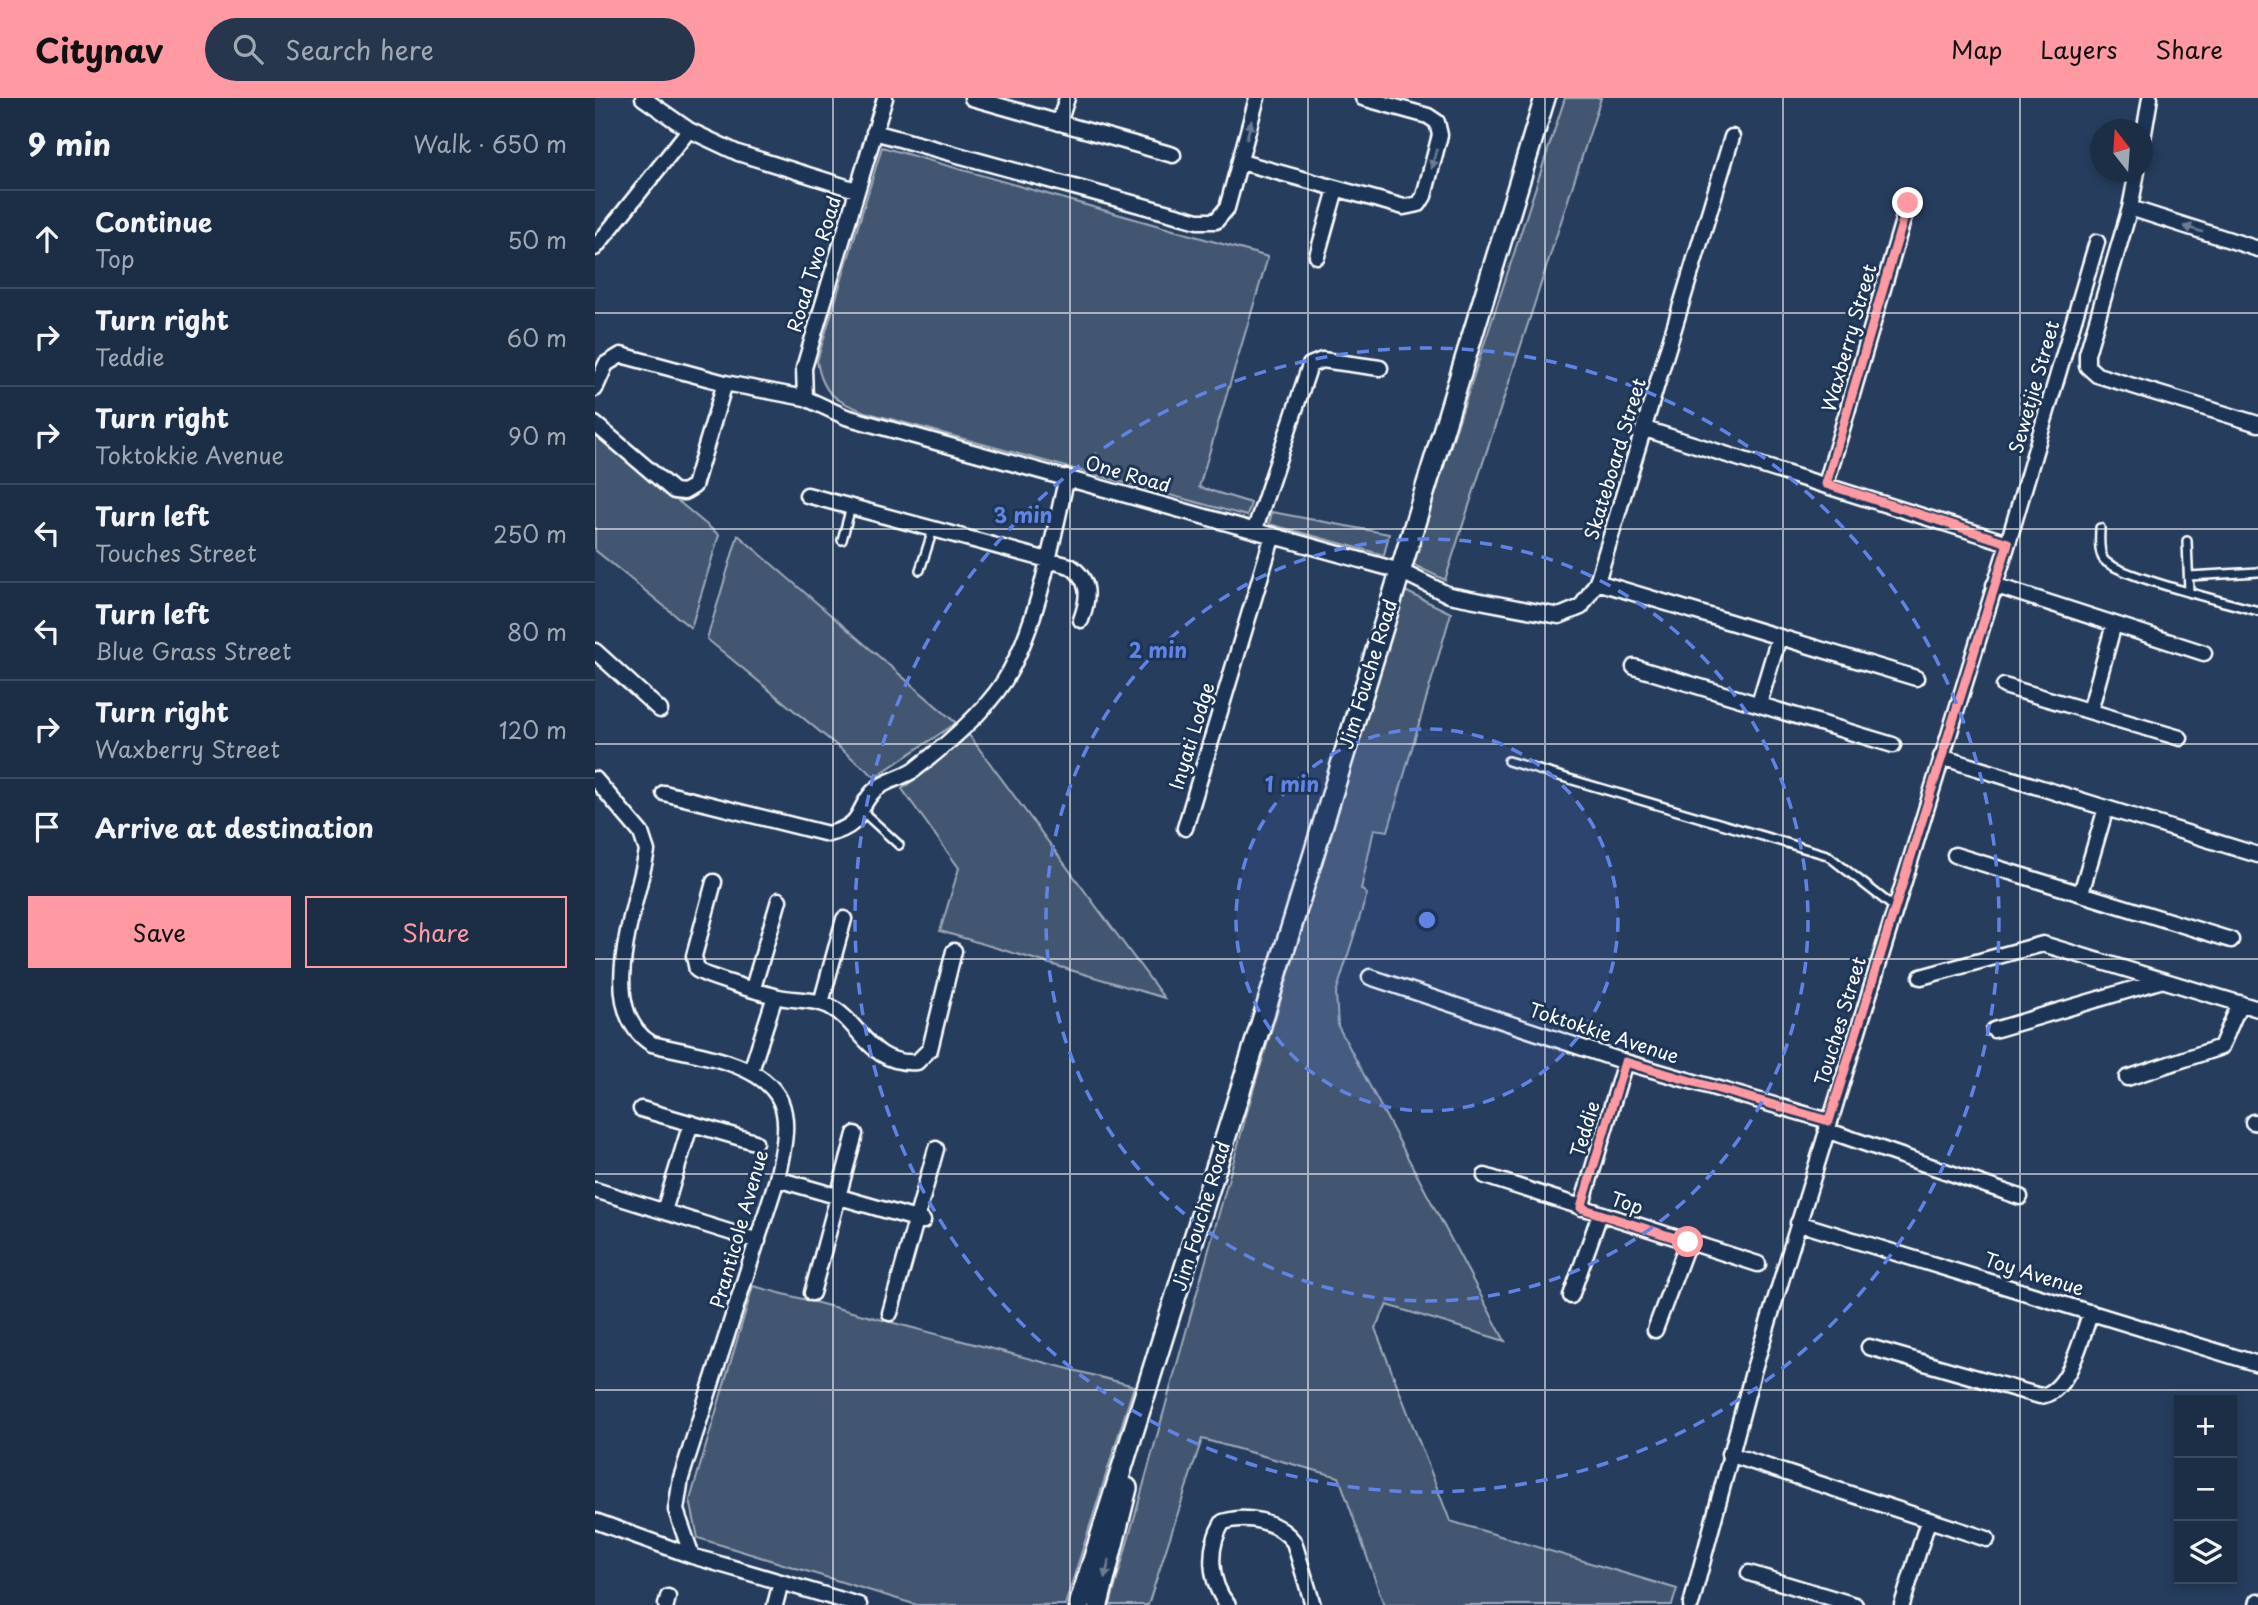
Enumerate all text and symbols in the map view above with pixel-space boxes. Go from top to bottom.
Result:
search box [205,18,695,81]
text: Citynav [35,24,163,74]
icon: search [229,30,267,68]
text: Search here [285,30,434,69]
text: Map [1951,31,2002,67]
text: Layers [2040,31,2117,67]
text: Share [2155,31,2223,67]
one-way arrow [1244,119,1255,141]
north arrow [2090,119,2153,182]
text: 9 min [28,121,111,166]
text: Walk · 650 m [413,126,567,161]
one-way arrow [1428,149,1439,171]
route end [1892,187,1923,218]
street label: Road Two Road [779,192,847,335]
text: Continue [95,202,212,241]
icon: ahead [28,220,66,258]
text: 50 m [507,222,567,257]
one-way arrow [2182,223,2203,233]
text: Top [95,241,135,276]
street label: Waxberry Street [1814,260,1883,415]
text: Turn right [95,300,229,339]
street label: Sewetjie Street [2001,317,2065,456]
icon: right [28,318,66,356]
text: 60 m [507,320,567,355]
text: Teddie [95,339,164,374]
street label: Skateboard Street [1576,374,1652,543]
text: Turn right [95,398,229,437]
icon: right [28,416,66,454]
text: 90 m [508,418,567,453]
text: Toktokkie Avenue [95,437,284,472]
street label: One Road [1082,447,1174,499]
text: Turn left [95,496,210,535]
text: 3 min [993,498,1053,530]
icon: left [28,514,66,552]
text: 250 m [493,516,567,551]
text: Touches Street [95,535,257,570]
text: Turn left [95,594,210,633]
street label: Jim Fouche Road [1331,595,1403,752]
icon: left [28,612,66,650]
text: 80 m [507,614,567,649]
text: Blue Grass Street [95,633,291,668]
text: 2 min [1129,633,1187,665]
street label: Inyati Lodge [1161,679,1221,793]
text: Turn right [95,692,229,731]
icon: right [28,710,66,748]
text: 120 m [499,712,567,747]
text: Waxberry Street [95,731,280,766]
text: 1 min [1265,767,1319,799]
icon: arrive [28,808,66,846]
text: Arrive at destination [95,808,374,847]
button: Save [28,896,291,968]
button: Share [305,896,567,968]
centre of rings [1415,908,1439,932]
street label: Touches Street [1806,953,1872,1089]
street label: Toktokkie Avenue [1526,995,1683,1069]
street label: Teddie [1562,1097,1606,1160]
street label: Jim Fouche Road [1164,1137,1236,1294]
street label: Pranticole Avenue [702,1146,774,1311]
street label: Top [1607,1184,1647,1220]
route start [1672,1226,1703,1257]
street label: Toy Avenue [1981,1245,2088,1302]
map controls [2174,1395,2237,1584]
button: + [2174,1395,2237,1458]
button: − [2174,1458,2237,1521]
button: layers [2174,1521,2237,1584]
one-way arrow [1101,1558,1112,1580]

